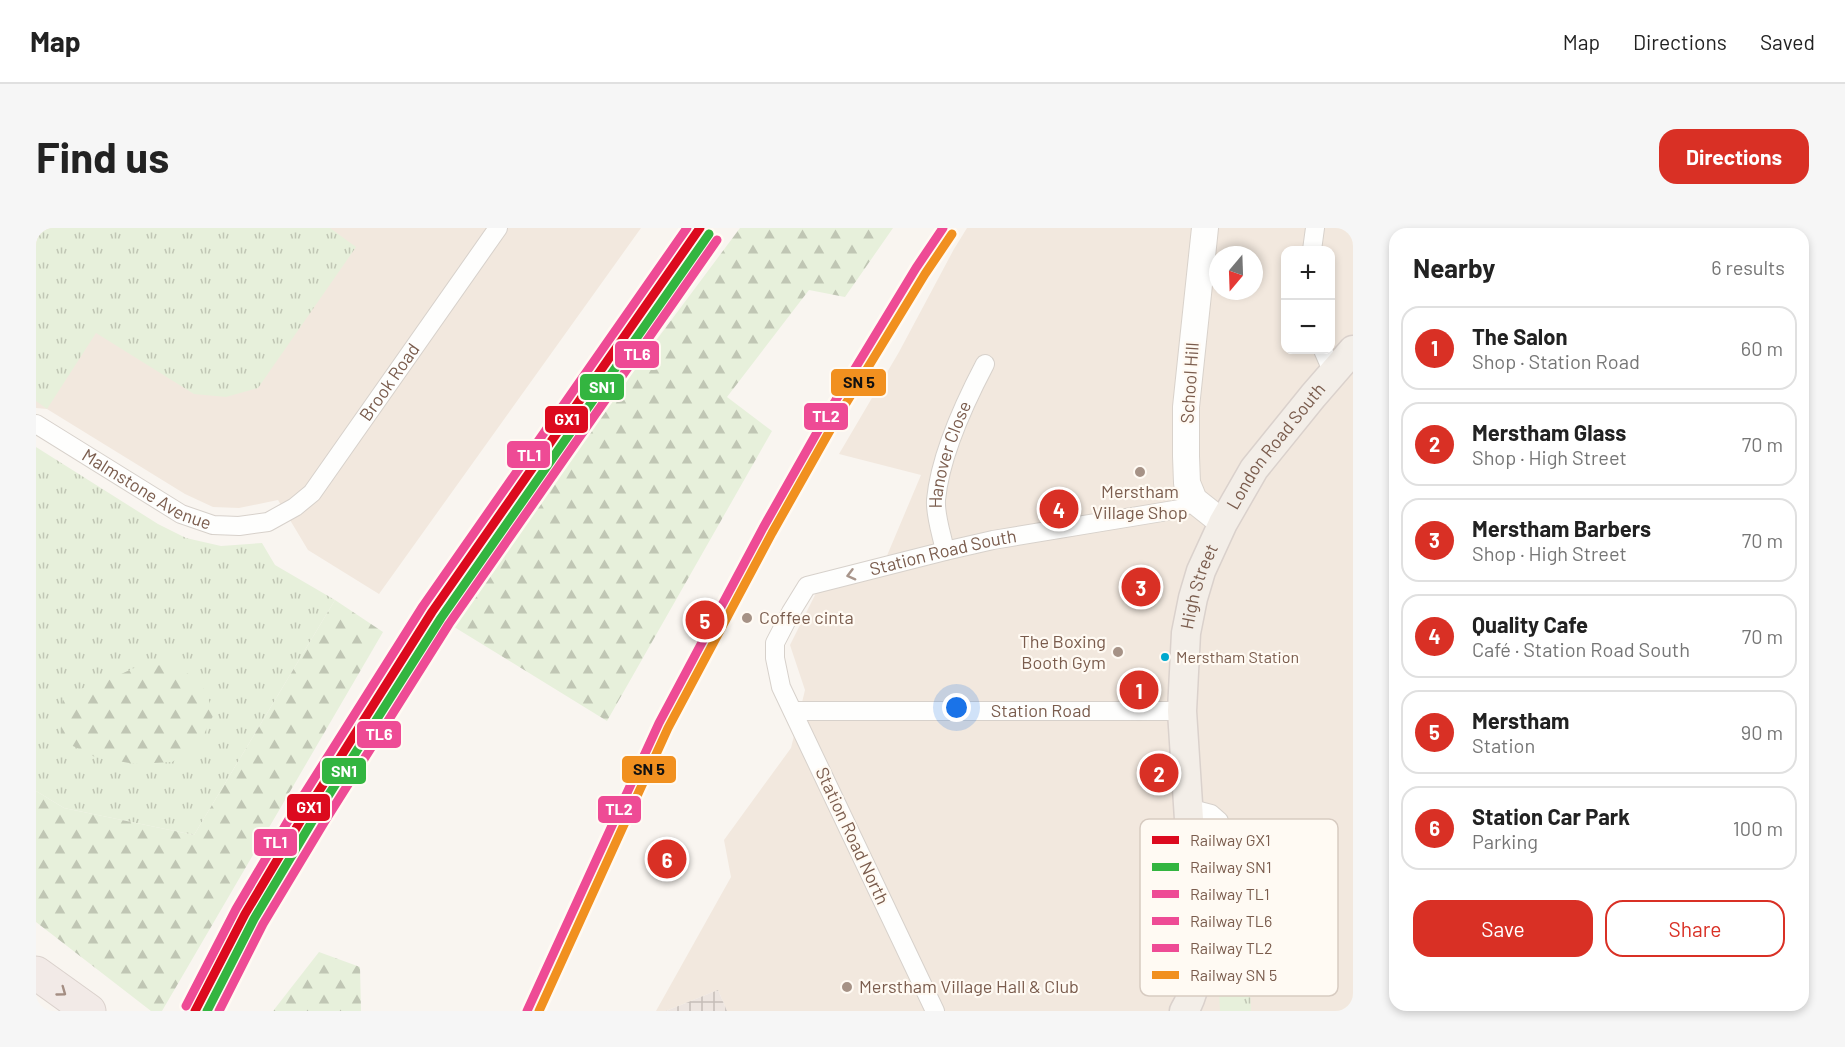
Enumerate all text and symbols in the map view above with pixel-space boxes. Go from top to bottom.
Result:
text: Map [30,24,81,58]
text: Map [1563,29,1600,54]
text: Directions [1633,29,1727,54]
text: Saved [1760,29,1815,54]
button: Directions [1659,129,1809,184]
text: Find us [36,131,169,181]
north arrow [1209,246,1263,300]
map controls [1281,246,1335,354]
button: + [1281,246,1335,300]
text: Nearby [1413,252,1495,283]
text: 6 results [1711,255,1785,279]
button: − [1281,300,1335,354]
text: The Salon [1472,323,1567,349]
text: 1 [1431,336,1438,360]
text: 60 m [1741,336,1783,360]
street label: Brook Road [354,339,424,425]
line badge: TL6 [614,340,660,369]
street label: School Hill [1175,342,1203,424]
text: TL6 [623,344,651,363]
text: Shop · Station Road [1472,349,1640,373]
line badge: SN 5 [830,368,887,397]
text: SN 5 [843,372,875,391]
line badge: SN1 [579,373,625,401]
text: SN1 [589,377,615,396]
street label: London Road South [1221,378,1329,513]
street label: Hanover Close [924,397,975,509]
line badge: TL2 [803,402,849,431]
line badge: GX1 [544,405,589,434]
text: TL2 [812,406,840,425]
text: GX1 [554,409,580,428]
text: Merstham Glass [1472,419,1626,445]
text: 2 [1429,432,1440,456]
text: 70 m [1742,432,1783,456]
line badge: TL1 [506,440,551,469]
street label: Malmstone Avenue [78,443,215,534]
text: TL1 [517,445,541,464]
text: Shop · High Street [1472,445,1627,469]
marker: Merstham Village Shop [1133,465,1147,479]
place label: Merstham Village Shop [1092,480,1188,523]
pin: 4 [1040,486,1078,532]
text: Merstham Barbers [1472,515,1651,541]
street label: Station Road South [867,524,1018,580]
text: 3 [1429,528,1440,552]
text: 70 m [1742,528,1783,552]
street label: High Street [1175,540,1222,631]
text: Shop · High Street [1472,541,1627,565]
pin: 3 [1122,564,1160,610]
one-way arrow [846,568,856,581]
pin: 5 [686,598,724,642]
place label: Coffee cinta [759,606,854,628]
marker: Coffee cinta [740,611,754,625]
text: Quality Cafe [1472,611,1588,637]
text: 4 [1428,624,1441,648]
text: 70 m [1742,624,1783,648]
place label: The Boxing Booth Gym [1020,630,1106,673]
text: Café · Station Road South [1472,637,1690,661]
marker: The Boxing Booth Gym [1111,645,1125,659]
place label: Merstham Station [1176,647,1299,666]
marker: Merstham Station [1159,651,1171,663]
pin: 1 [1120,668,1158,712]
your location [942,693,971,722]
street label: Station Road [991,699,1091,721]
text: Merstham [1472,707,1569,733]
line badge: TL6 [356,720,402,749]
text: 5 [1429,720,1440,744]
text: 90 m [1741,720,1783,744]
text: TL6 [365,724,393,743]
text: Station [1472,733,1535,757]
pin: 2 [1140,750,1178,796]
line badge: SN 5 [621,755,677,784]
line badge: SN1 [321,757,367,785]
text: SN 5 [633,759,665,778]
text: SN1 [331,761,357,780]
street label: Station Road North [811,763,894,908]
line badge: GX1 [286,793,331,822]
line badge: TL2 [597,795,642,824]
text: GX1 [296,797,322,816]
text: TL2 [605,799,633,818]
text: Station Car Park [1472,803,1630,829]
text: 6 [1429,816,1440,840]
text: 100 m [1733,816,1783,840]
legend [1140,819,1338,996]
line badge: TL1 [253,828,298,857]
text: Parking [1472,829,1538,853]
text: Railway GX1 [1190,830,1271,849]
text: TL1 [263,832,287,851]
pin: 6 [648,836,686,882]
text: Railway SN1 [1190,857,1272,876]
text: Railway TL1 [1190,884,1270,903]
button: Save [1413,900,1593,957]
button: Share [1605,900,1785,957]
text: Railway TL6 [1190,911,1272,930]
text: Railway TL2 [1190,938,1273,957]
text: Railway SN 5 [1190,965,1277,984]
place label: Merstham Village Hall & Club [859,975,1079,997]
marker: Merstham Village Hall & Club [840,980,854,994]
one-way arrow [56,985,67,996]

